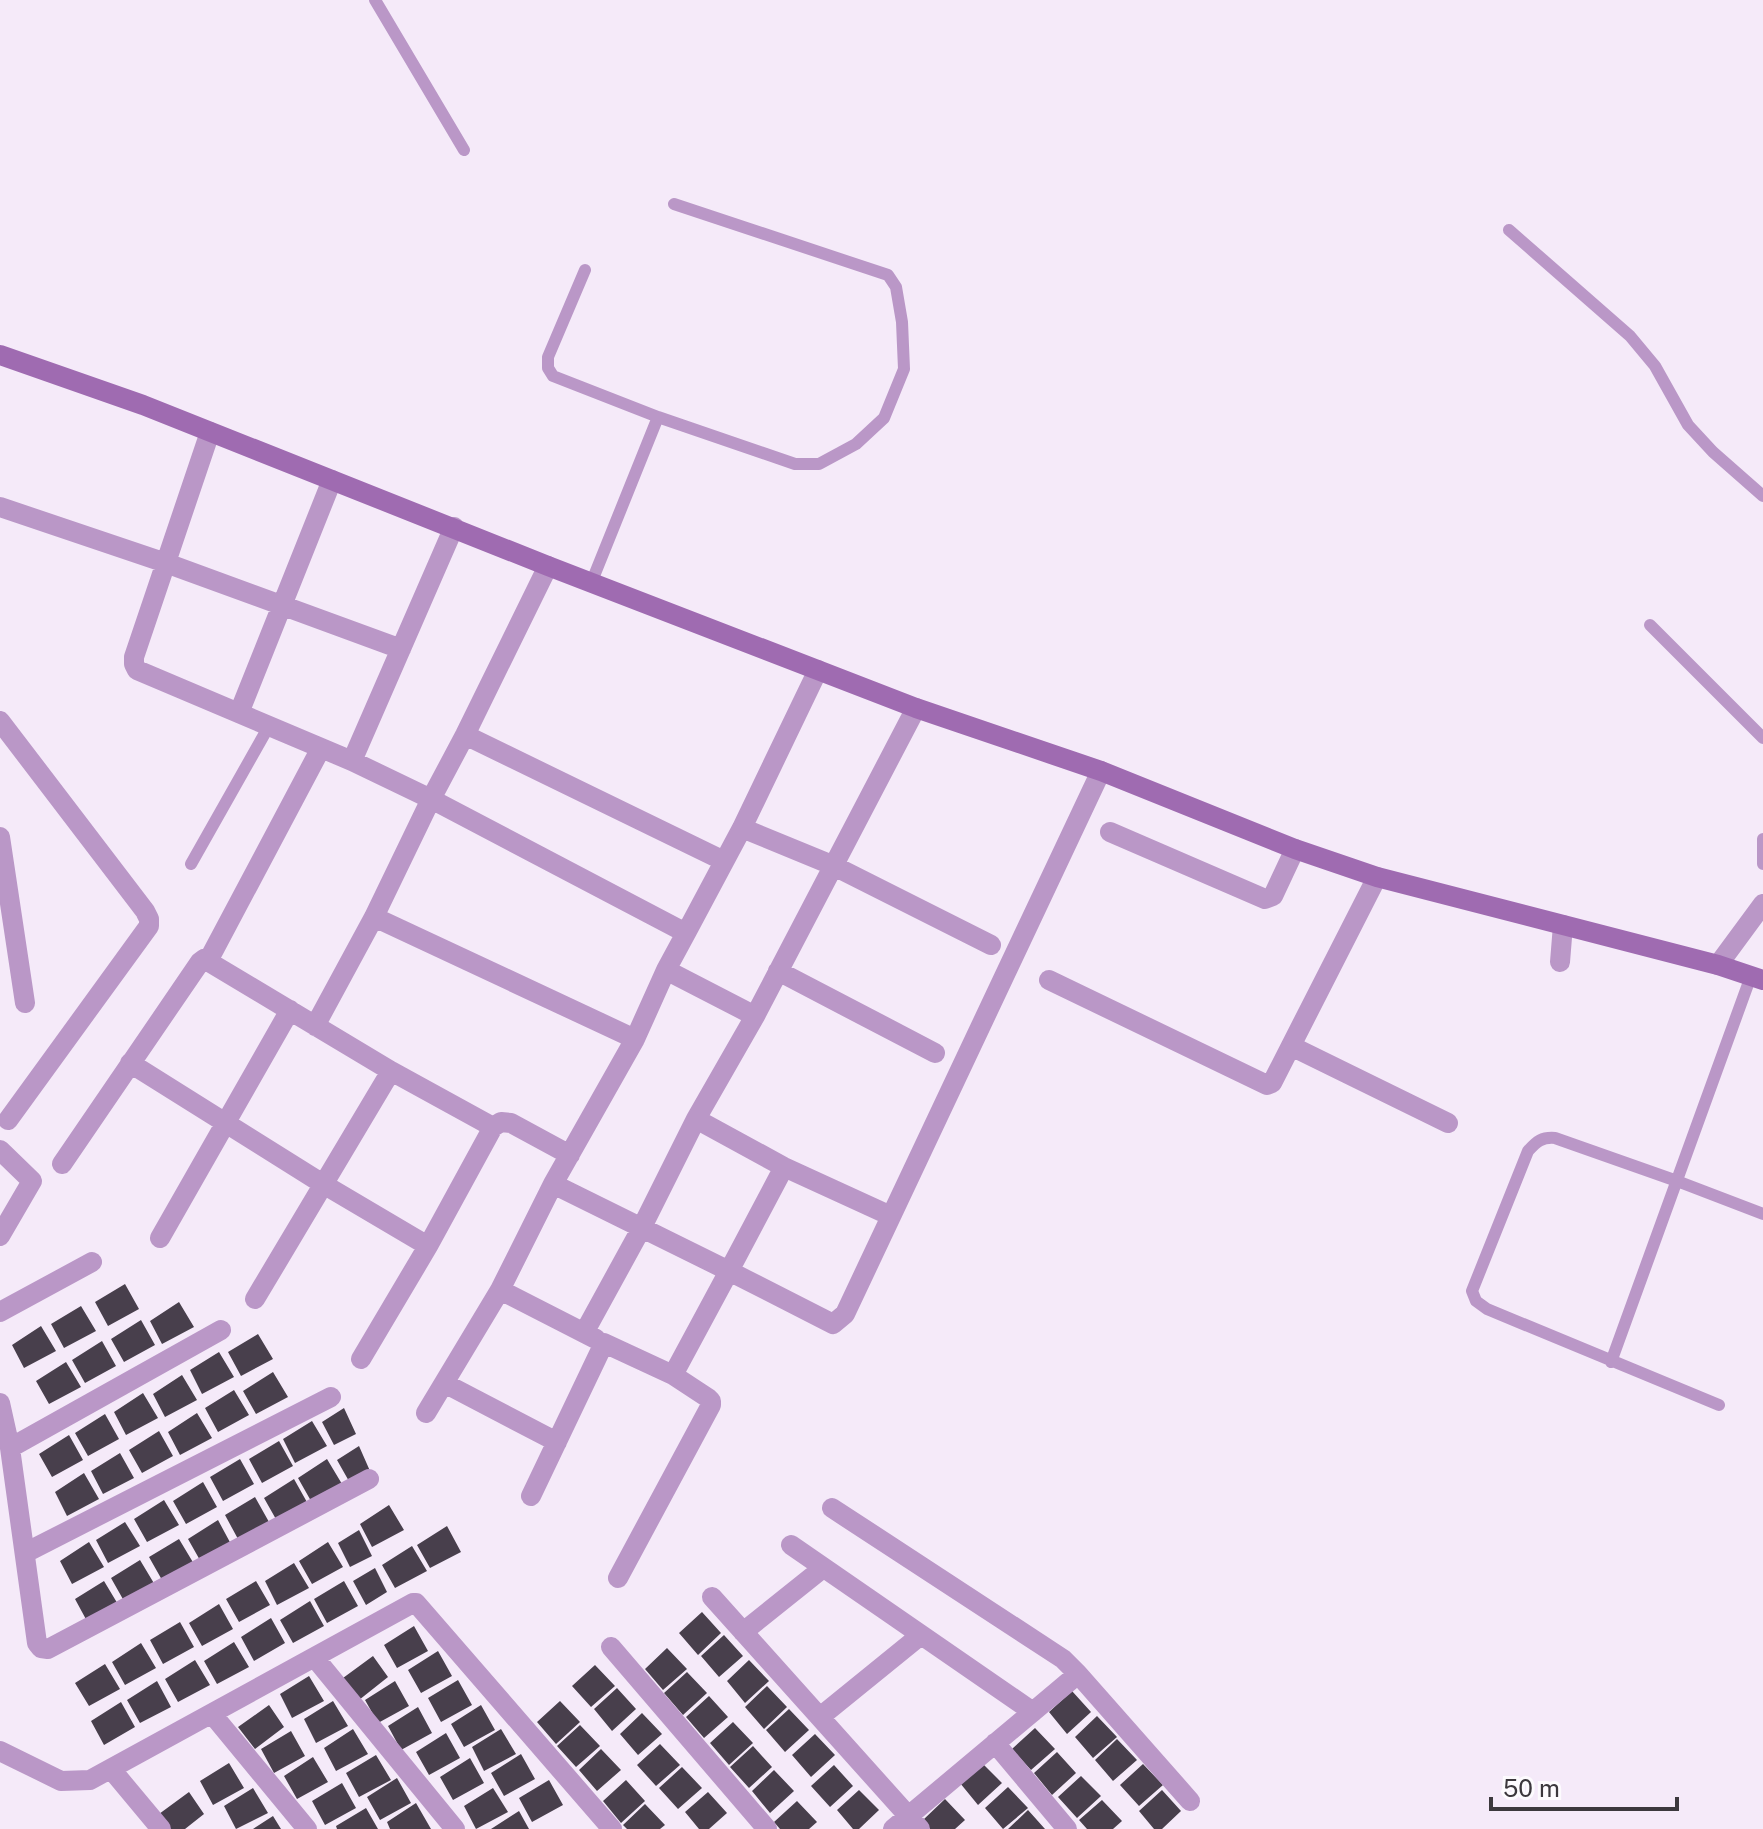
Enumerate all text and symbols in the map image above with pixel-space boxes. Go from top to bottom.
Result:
scale bar [1491,1761,1677,1811]
text: 50 m [1503,1774,1560,1802]

